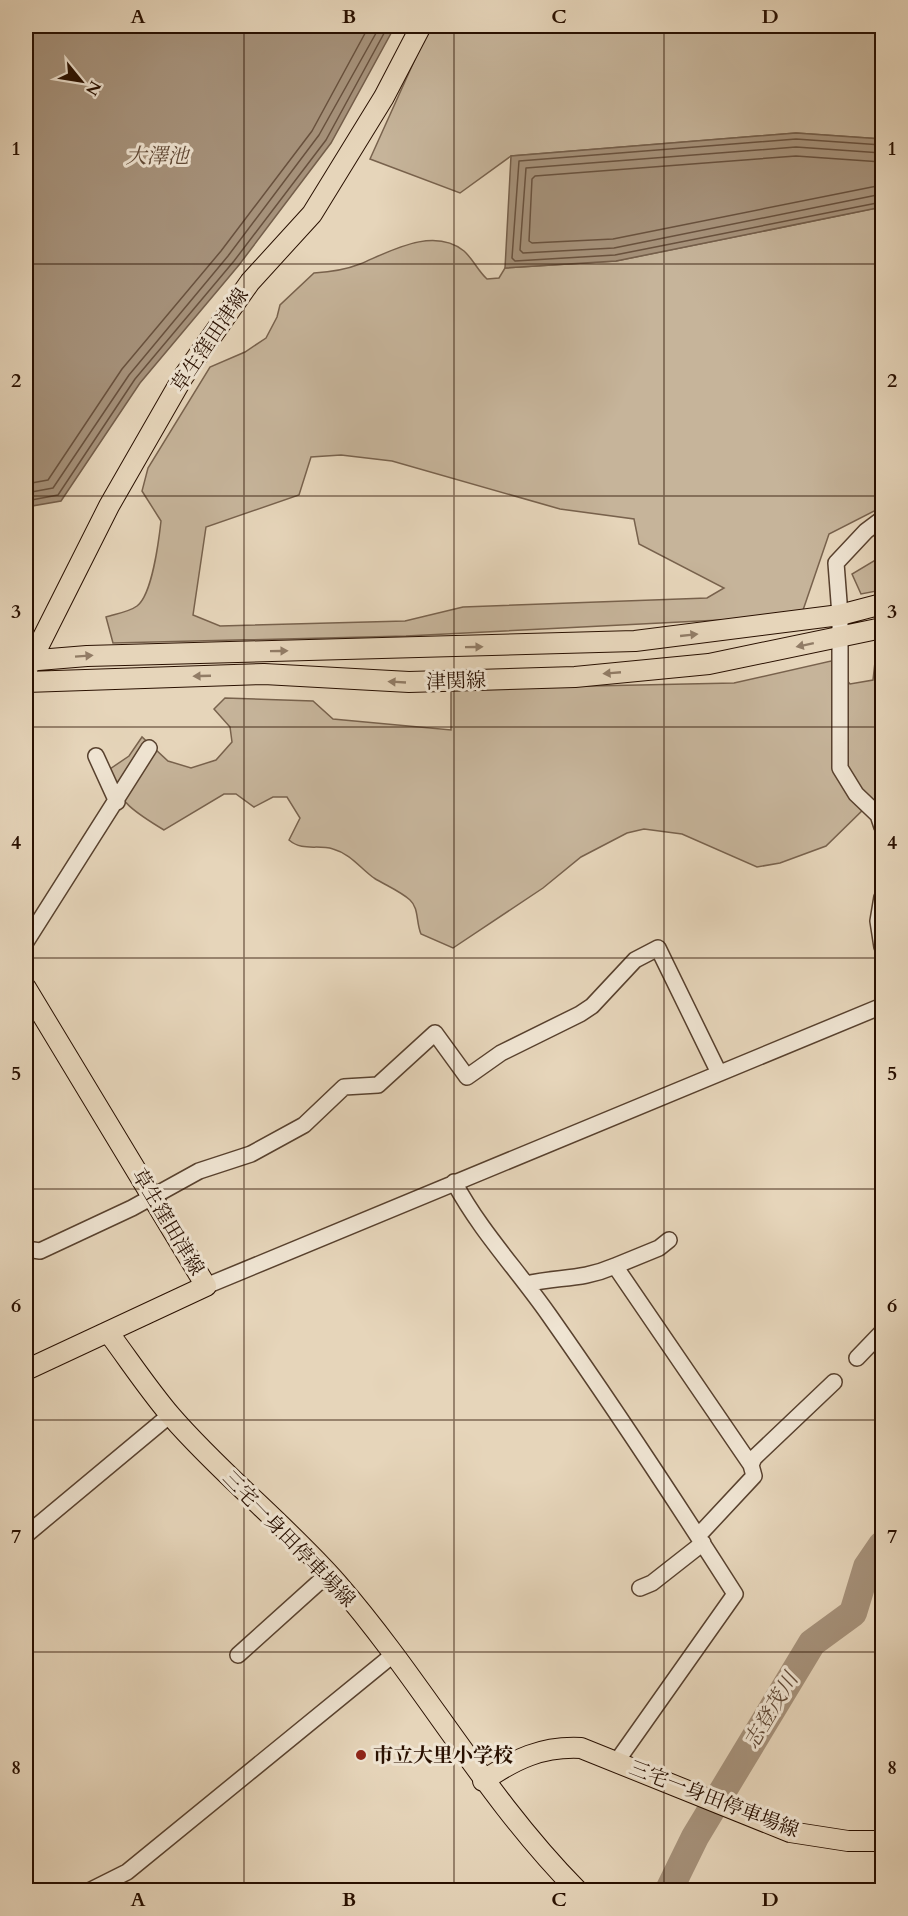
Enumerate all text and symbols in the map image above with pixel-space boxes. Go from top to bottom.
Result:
text: A [130,3,146,30]
text: B [342,3,356,30]
text: C [551,3,567,30]
text: D [761,3,779,30]
north arrow [51,51,111,111]
text: N [80,76,106,100]
text: 1 [11,135,21,162]
text: 1 [887,135,897,162]
water label: 大澤池 [126,142,190,171]
street label: 草生窪田津線 [165,283,255,397]
text: 2 [11,367,21,394]
text: 2 [887,367,897,394]
text: 3 [11,598,21,625]
text: 3 [887,598,897,625]
one-way arrow [680,630,699,640]
one-way arrow [795,641,814,650]
one-way arrow [464,642,483,652]
one-way arrow [269,646,288,656]
one-way arrow [74,651,93,661]
street label: 津関線 [426,666,486,696]
one-way arrow [603,668,622,678]
one-way arrow [192,671,211,680]
one-way arrow [387,677,406,686]
text: 4 [11,829,21,856]
text: 4 [887,829,897,856]
text: 5 [11,1060,21,1087]
text: 5 [887,1060,897,1087]
street label: 草生窪田津線 [126,1164,210,1280]
text: 6 [11,1292,21,1319]
text: 6 [887,1292,897,1319]
street label: 三宅一身田停車場線 [217,1465,361,1613]
text: 7 [11,1523,21,1550]
text: 7 [887,1523,897,1550]
water label: 志登茂川 [737,1666,806,1754]
place label: 市立大里小学校 [373,1742,513,1769]
marker: 市立大里小学校 [354,1748,368,1762]
text: 8 [11,1754,21,1781]
street label: 三宅一身田停車場線 [625,1754,803,1844]
text: 8 [887,1754,897,1781]
text: A [130,1886,146,1913]
text: B [342,1886,356,1913]
text: C [551,1886,567,1913]
text: D [761,1886,779,1913]

